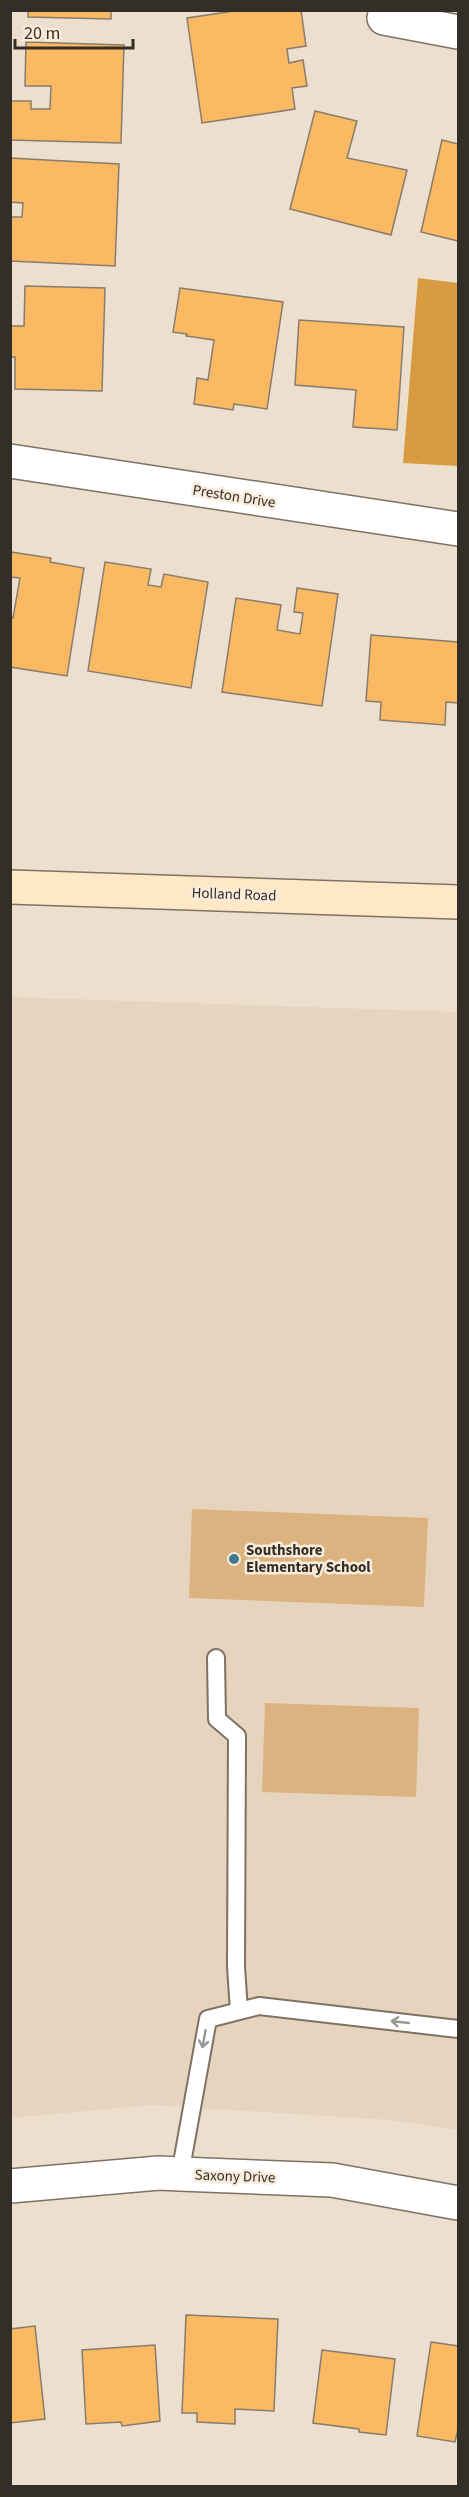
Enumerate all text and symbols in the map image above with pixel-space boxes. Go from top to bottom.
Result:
scale bar [15,12,134,50]
text: 20 m [24,21,60,46]
street label: Preston Drive [191,480,277,513]
street label: Holland Road [191,883,277,906]
place label: Southshore Elementary School [246,1540,371,1578]
marker: Southshore Elementary School [227,1552,241,1566]
one-way arrow [391,2016,411,2027]
one-way arrow [198,2029,209,2049]
street label: Saxony Drive [194,2165,276,2188]

